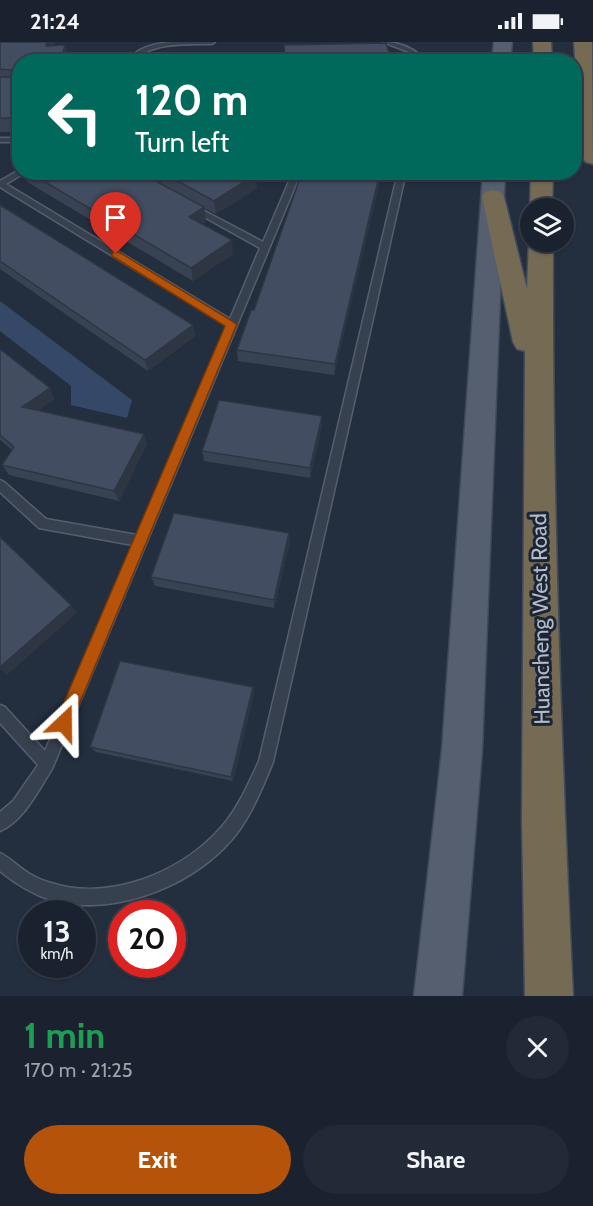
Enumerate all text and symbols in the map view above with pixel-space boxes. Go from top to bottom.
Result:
text: 21:24 [30,8,80,35]
text: 120 m [135,74,248,126]
icon: left [36,78,114,156]
text: Turn left [135,126,229,159]
pin [90,192,141,254]
map controls [520,198,574,252]
button: layers [520,198,574,252]
icon: arrive [99,201,132,234]
street label: Huancheng West Road [525,513,556,725]
position arrow [32,691,96,755]
speed limit sign: 20 [108,900,186,978]
text: 13 [43,913,71,950]
text: km/h [41,945,73,963]
text: 1 min [24,1013,105,1057]
button: close [506,1016,569,1079]
text: 170 m · 21:25 [24,1058,133,1082]
button: Exit [24,1125,291,1194]
button: Share [303,1125,569,1194]

